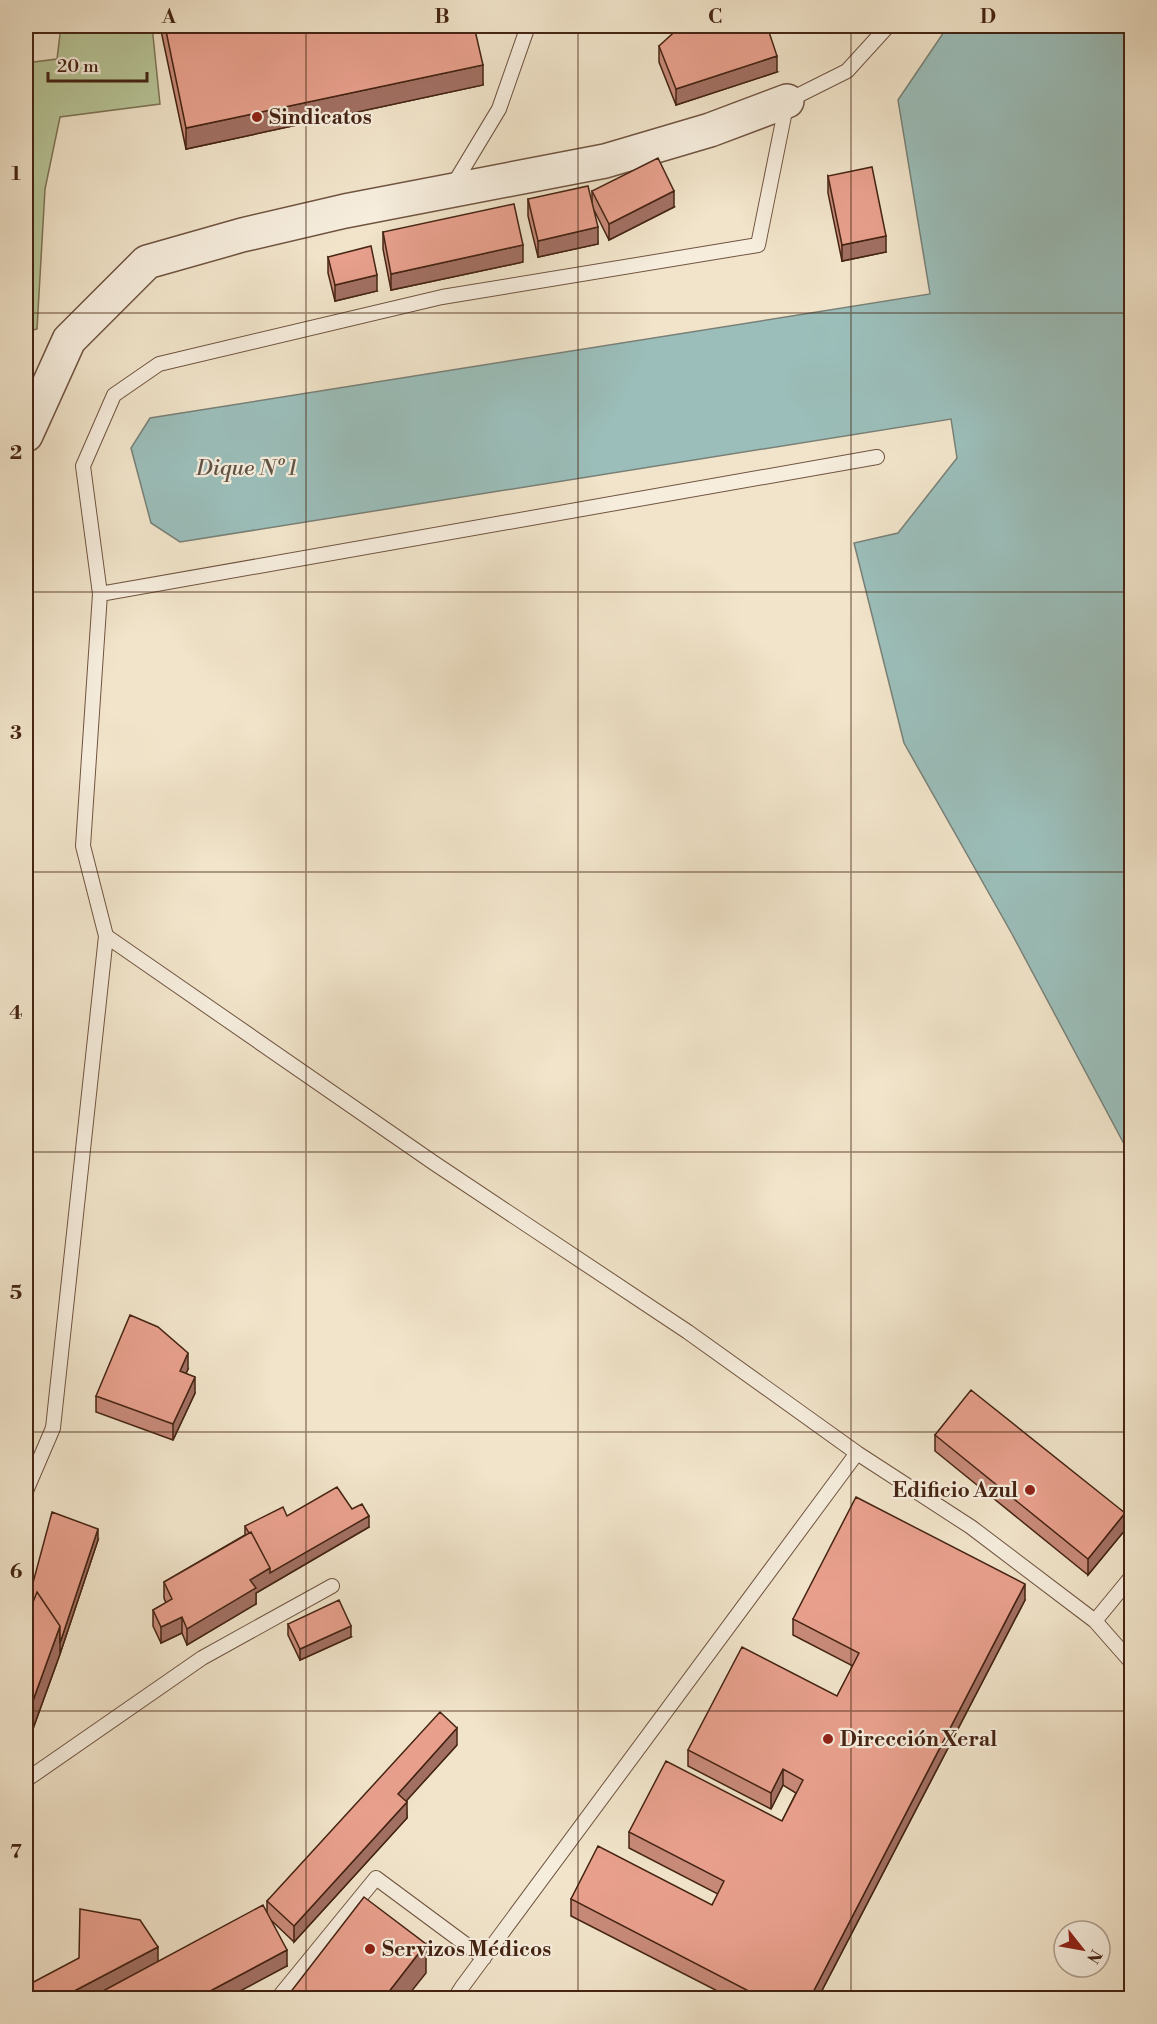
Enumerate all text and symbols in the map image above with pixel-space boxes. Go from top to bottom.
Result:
text: A [161,5,177,30]
text: B [434,5,450,30]
text: C [708,5,722,30]
text: D [980,5,996,30]
scale bar [48,45,147,83]
text: 20 m [57,55,99,78]
place label: Sindicatos [269,105,372,131]
marker: Sindicatos [250,110,264,124]
text: 1 [11,162,21,187]
text: 2 [10,441,22,466]
water label: Dique Nº 1 [195,455,296,482]
text: 3 [10,721,22,746]
text: 4 [9,1001,23,1026]
text: 5 [10,1281,22,1306]
place label: Edificio Azul [892,1478,1018,1504]
marker: Edificio Azul [1023,1483,1037,1497]
text: 6 [10,1560,23,1585]
place label: Dirección Xeral [840,1727,997,1753]
marker: Dirección Xeral [821,1732,835,1746]
text: 7 [10,1840,22,1865]
north arrow [1052,1919,1112,1979]
place label: Servizos Médicos [382,1937,551,1963]
marker: Servizos Médicos [363,1942,377,1956]
text: N [1082,1946,1106,1967]

